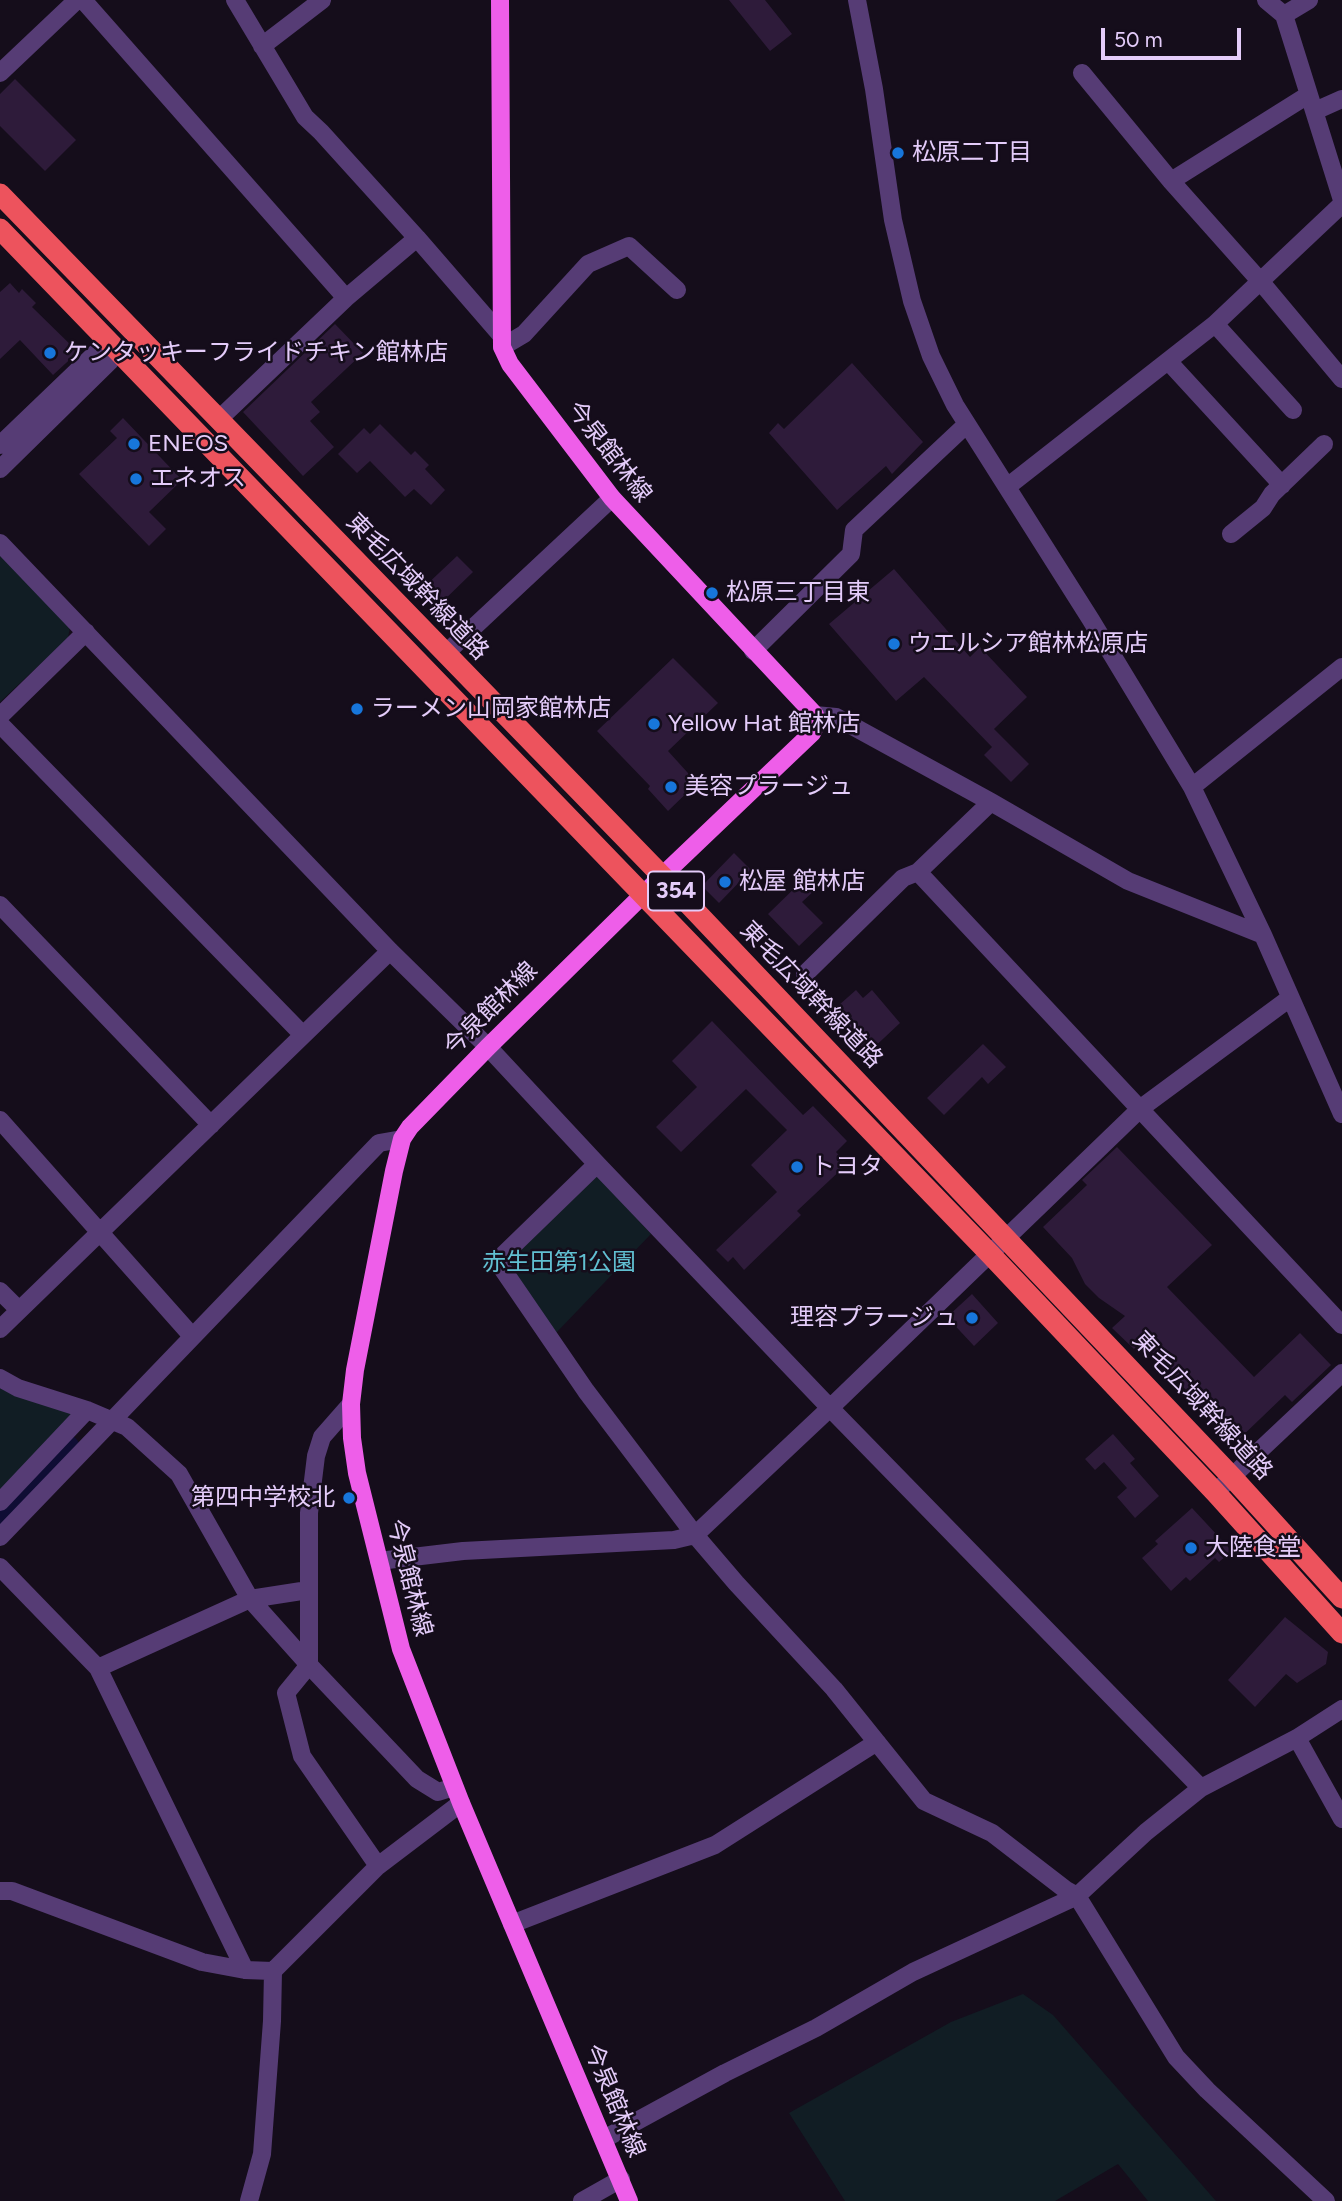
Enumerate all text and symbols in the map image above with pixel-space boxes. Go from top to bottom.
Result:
scale bar [1104,14,1244,58]
text: 50 m [1114,27,1163,52]
place label: 松原二丁目 [912,139,1032,167]
marker: 松原二丁目 [890,145,906,161]
place label: ケンタッキーフライドチキン館林店 [64,339,448,367]
marker: ケンタッキーフライドチキン館林店 [42,345,58,361]
street label: 今泉館林線 [561,396,657,508]
place label: ENEOS [148,430,228,458]
marker: ENEOS [126,436,142,452]
place label: エネオス [150,465,246,493]
marker: エネオス [128,471,144,487]
street label: 東毛広域幹線道路 [340,508,494,666]
place label: 松原三丁目東 [726,579,870,607]
marker: 松原三丁目東 [704,585,720,601]
place label: ウエルシア館林松原店 [908,630,1148,658]
marker: ウエルシア館林松原店 [886,636,902,652]
place label: ラーメン山岡家館林店 [371,695,611,723]
marker: ラーメン山岡家館林店 [349,701,365,717]
place label: Yellow Hat 館林店 [668,710,860,738]
marker: Yellow Hat 館林店 [646,716,662,732]
place label: 美容プラージュ [685,773,853,801]
marker: 美容プラージュ [663,779,679,795]
place label: 松屋 館林店 [739,868,865,896]
road number: 354 [648,872,704,911]
marker: 松屋 館林店 [717,874,733,890]
street label: 東毛広域幹線道路 [734,916,888,1074]
street label: 今泉館林線 [438,956,544,1062]
place label: トヨタ [811,1153,883,1181]
marker: トヨタ [789,1159,805,1175]
park label: 赤生田第1公園 [482,1249,636,1277]
place label: 理容プラージュ [790,1304,958,1332]
marker: 理容プラージュ [964,1310,980,1326]
street label: 東毛広域幹線道路 [1126,1326,1278,1486]
place label: 第四中学校北 [191,1484,335,1512]
marker: 第四中学校北 [341,1490,357,1506]
street label: 今泉館林線 [381,1516,437,1640]
place label: 大陸食堂 [1205,1534,1301,1562]
marker: 大陸食堂 [1183,1540,1199,1556]
street label: 今泉館林線 [577,2040,651,2162]

